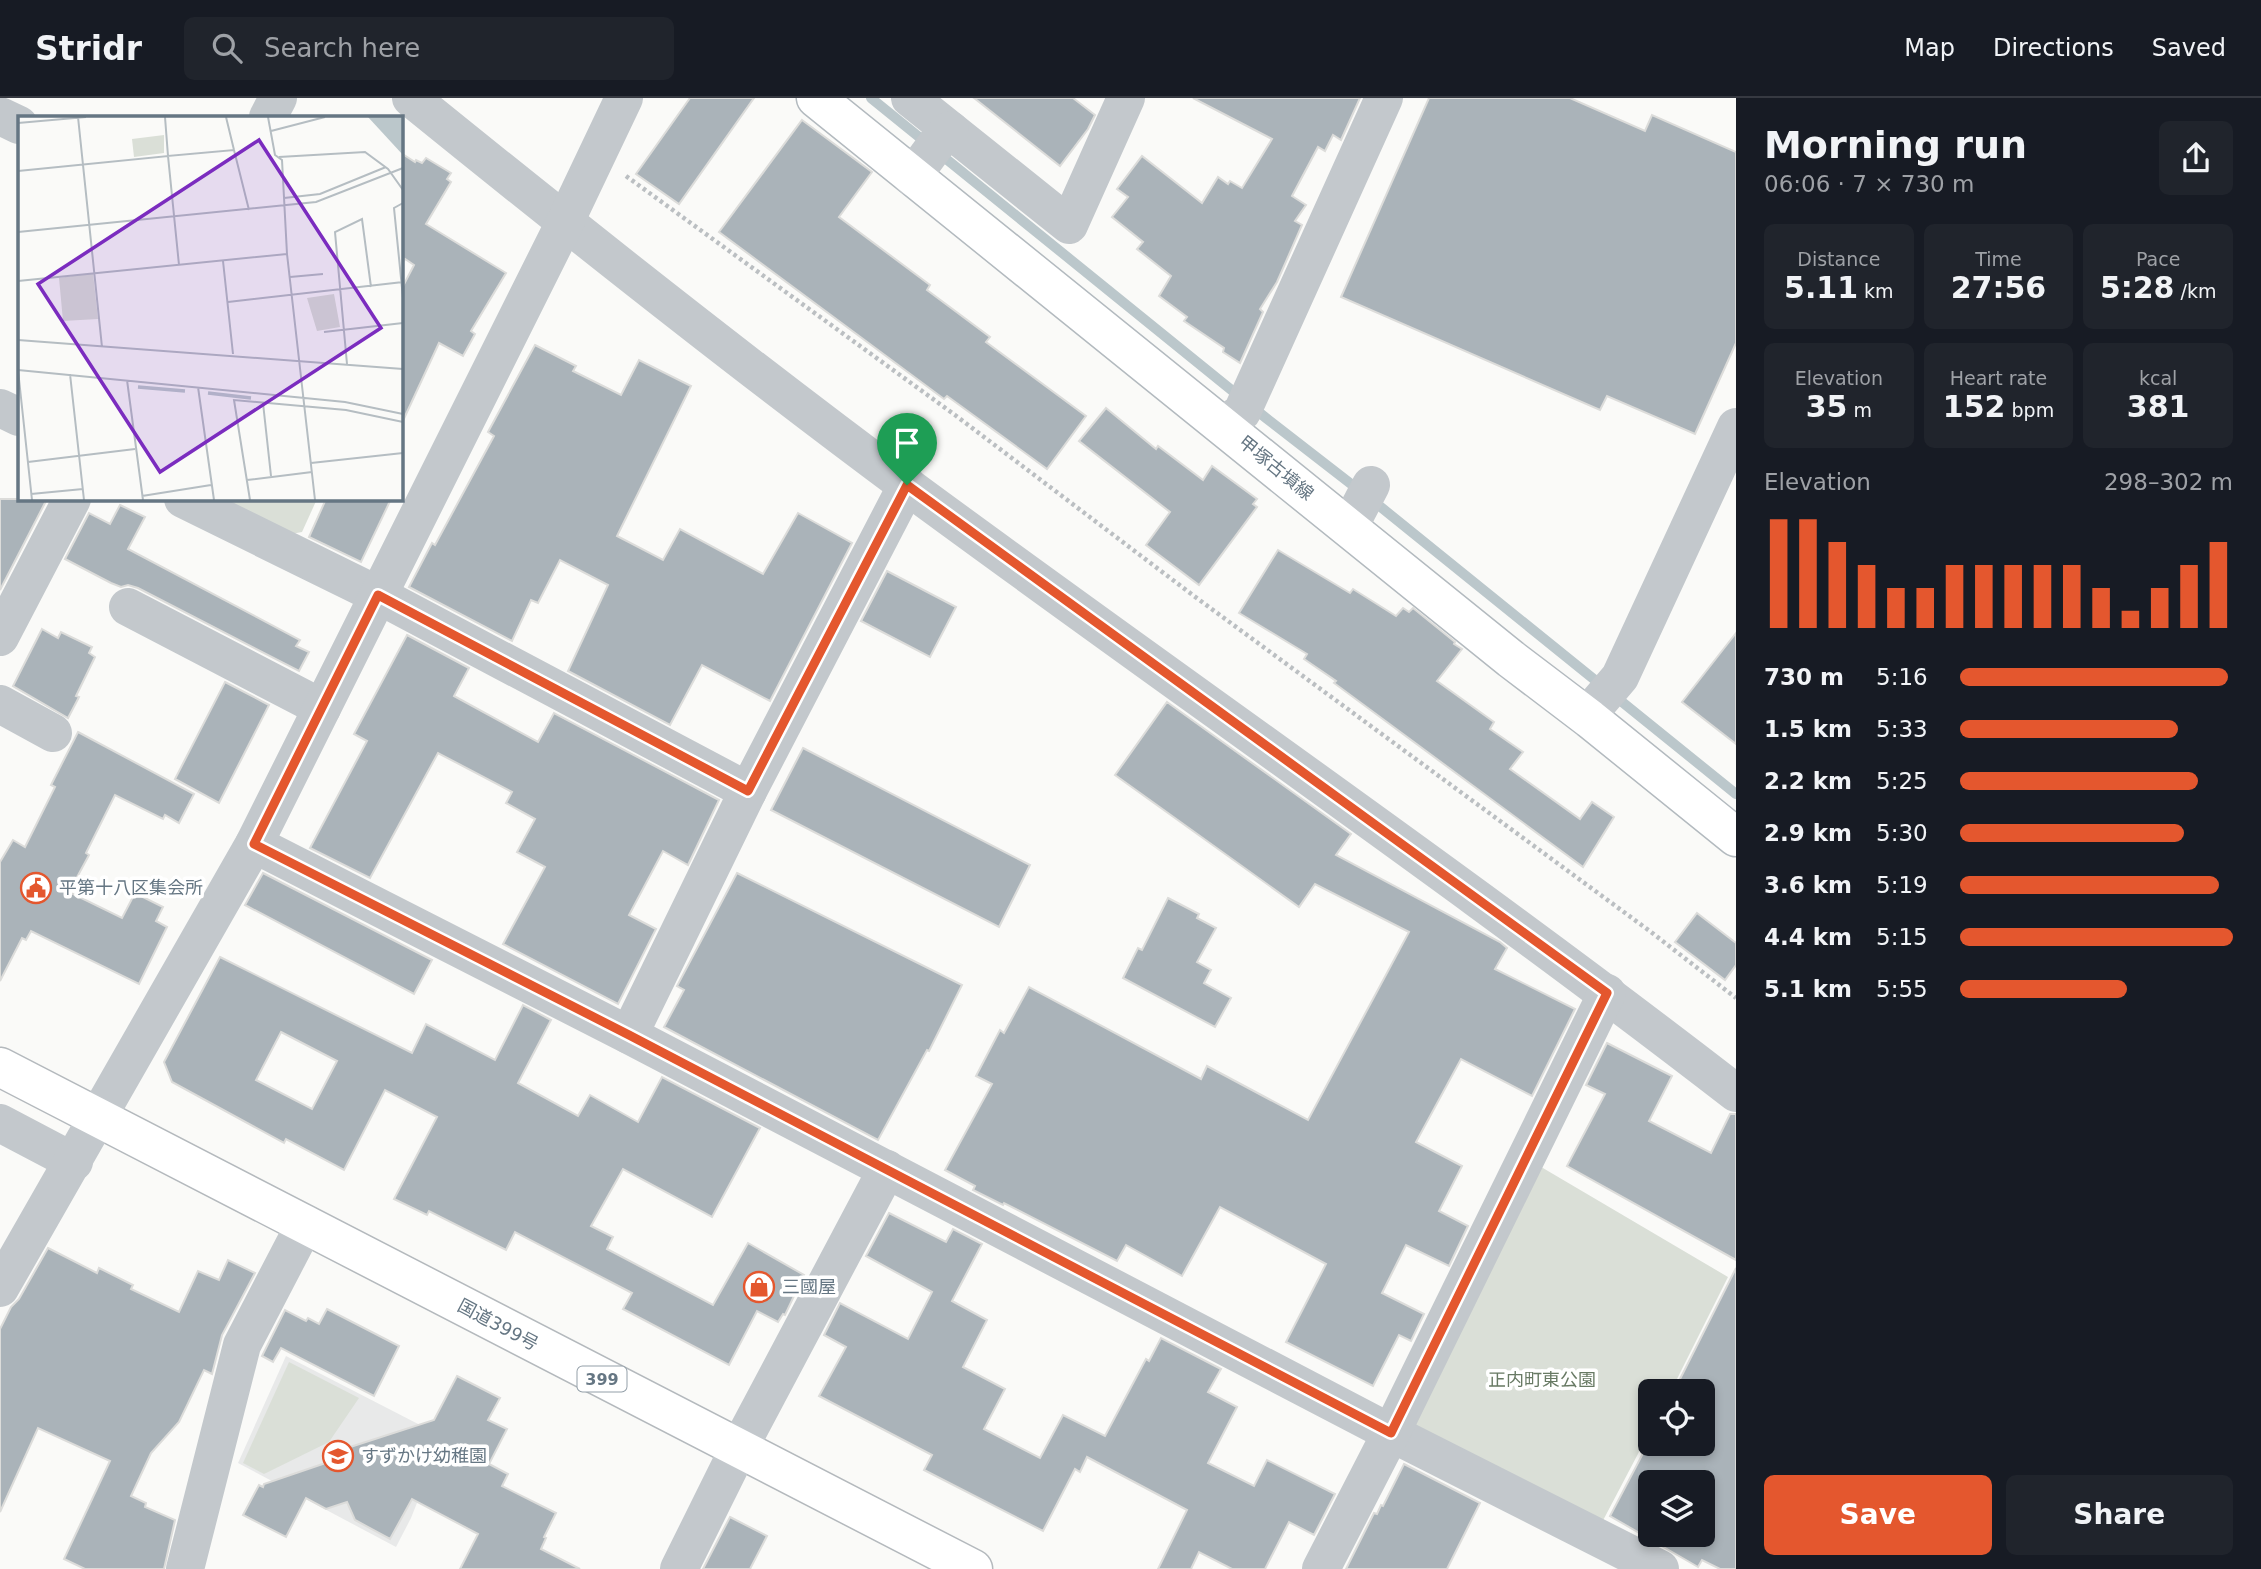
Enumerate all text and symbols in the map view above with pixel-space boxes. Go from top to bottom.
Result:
search box [184,17,674,80]
text: Stridr [35,29,142,68]
icon: search [208,29,246,67]
text: Search here [264,33,420,63]
text: Map [1904,34,1955,62]
text: Directions [1993,34,2114,62]
text: Saved [2152,34,2226,62]
inset map [18,116,402,500]
button: share [2159,121,2233,195]
text: Morning run [1764,123,2027,167]
text: 06:06 · 7 × 730 m [1764,171,1974,197]
text: Distance [1797,248,1880,270]
text: Time [1975,248,2022,270]
text: Pace [2136,248,2180,270]
text: 5.11 [1784,270,1858,305]
text: 27:56 [1951,270,2046,305]
text: 5:28 [2100,270,2175,305]
text: km [1858,280,1894,302]
text: /km [2175,280,2216,302]
text: Elevation [1795,367,1883,389]
text: Heart rate [1950,367,2047,389]
text: kcal [2139,367,2177,389]
text: 35 [1806,389,1847,424]
text: 152 [1943,389,2005,424]
text: 381 [2127,389,2189,424]
text: m [1847,399,1872,421]
text: bpm [2005,399,2054,421]
pin [877,413,937,485]
icon: arrive [888,424,926,462]
street label: 甲塚古墳線 [1235,431,1318,504]
text: Elevation [1764,469,1871,495]
text: 298–302 m [2104,469,2233,495]
text: 730 m [1764,664,1844,690]
text: 5:16 [1876,664,1928,690]
text: 1.5 km [1764,716,1852,742]
text: 5:33 [1876,716,1928,742]
text: 2.2 km [1764,768,1852,794]
text: 5:25 [1876,768,1928,794]
text: 2.9 km [1764,820,1852,846]
text: 5:30 [1876,820,1928,846]
public building icon: 平第十八区集会所 [19,871,53,905]
text: 3.6 km [1764,872,1852,898]
text: 5:19 [1876,872,1928,898]
place label: 平第十八区集会所 [59,877,203,898]
text: 4.4 km [1764,924,1852,950]
text: 5:15 [1876,924,1928,950]
text: 5.1 km [1764,976,1852,1002]
text: 5:55 [1876,976,1928,1002]
shop icon: 三國屋 [742,1270,776,1304]
place label: 三國屋 [782,1276,836,1297]
street label: 国道399号 [454,1295,542,1355]
road number: 399 [578,1366,626,1392]
park label: 正内町東公園 [1488,1369,1596,1390]
map controls [1638,1379,1715,1547]
button: locate [1638,1379,1715,1456]
school or university icon: すずかけ幼稚園 [321,1439,355,1473]
place label: すずかけ幼稚園 [361,1445,487,1466]
button: layers [1638,1470,1715,1547]
button: Save [1764,1475,1992,1555]
button: Share [2006,1475,2233,1555]

